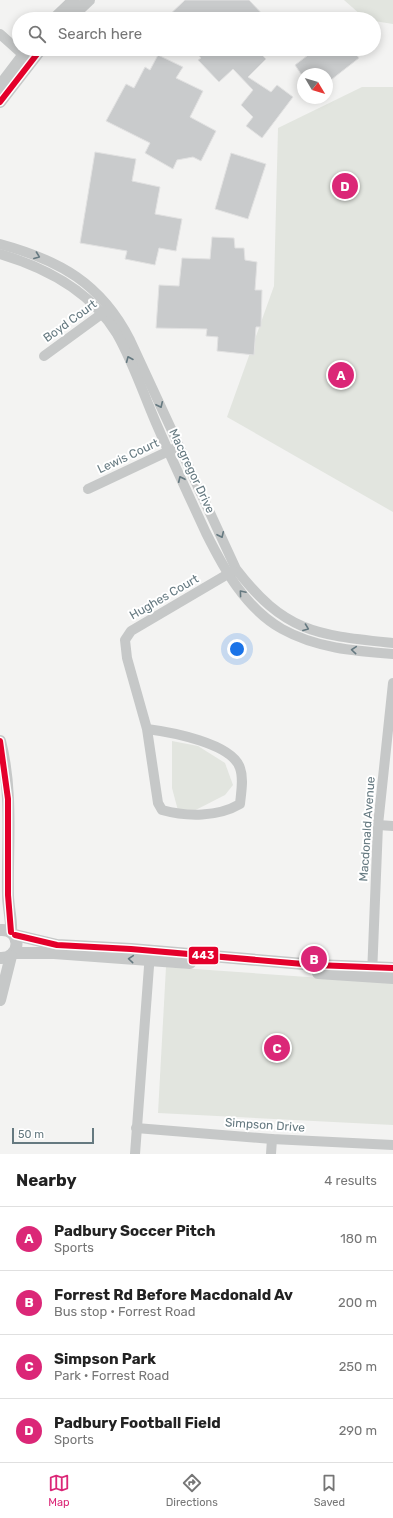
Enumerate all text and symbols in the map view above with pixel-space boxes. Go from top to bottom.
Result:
search box [12,12,381,56]
icon: search [26,23,48,45]
text: Search here [58,25,142,43]
north arrow [297,68,333,104]
pin: D [332,171,358,201]
one-way arrow [33,252,40,260]
street label: Boyd Court [41,297,100,345]
one-way arrow [126,356,134,364]
pin: A [328,360,354,390]
one-way arrow [155,400,163,408]
street label: Macgregor Drive [166,427,218,516]
street label: Lewis Court [95,436,161,476]
one-way arrow [178,475,186,483]
one-way arrow [216,531,224,538]
street label: Hughes Court [127,571,201,622]
one-way arrow [239,590,246,598]
one-way arrow [302,624,309,632]
your location [227,639,247,659]
one-way arrow [351,646,357,655]
street label: Macdonald Avenue [356,776,378,882]
pin: B [301,944,327,974]
line badge: 443 [188,946,219,965]
text: 443 [192,949,214,962]
one-way arrow [128,954,134,963]
pin: C [264,1033,290,1063]
street label: Simpson Drive [224,1115,306,1135]
scale bar [12,1126,94,1145]
text: 50 m [18,1128,44,1141]
text: Nearby [16,1170,77,1190]
text: 4 results [324,1173,377,1188]
text: Padbury Soccer Pitch [54,1222,215,1240]
text: A [24,1231,34,1246]
text: 180 m [340,1231,377,1246]
text: Sports [54,1240,94,1255]
text: Forrest Rd Before Macdonald Av [54,1286,293,1304]
text: B [24,1295,34,1310]
text: 200 m [338,1295,377,1310]
text: Bus stop · Forrest Road [54,1304,196,1319]
text: Simpson Park [54,1350,156,1368]
text: C [24,1359,34,1374]
text: 250 m [339,1359,377,1374]
text: Park · Forrest Road [54,1368,169,1383]
text: Padbury Football Field [54,1414,221,1432]
text: D [24,1423,34,1438]
text: 290 m [339,1423,377,1438]
text: Sports [54,1432,94,1447]
tab: Map [48,1472,70,1509]
tab: Directions [166,1472,218,1509]
tab: Saved [314,1472,345,1509]

